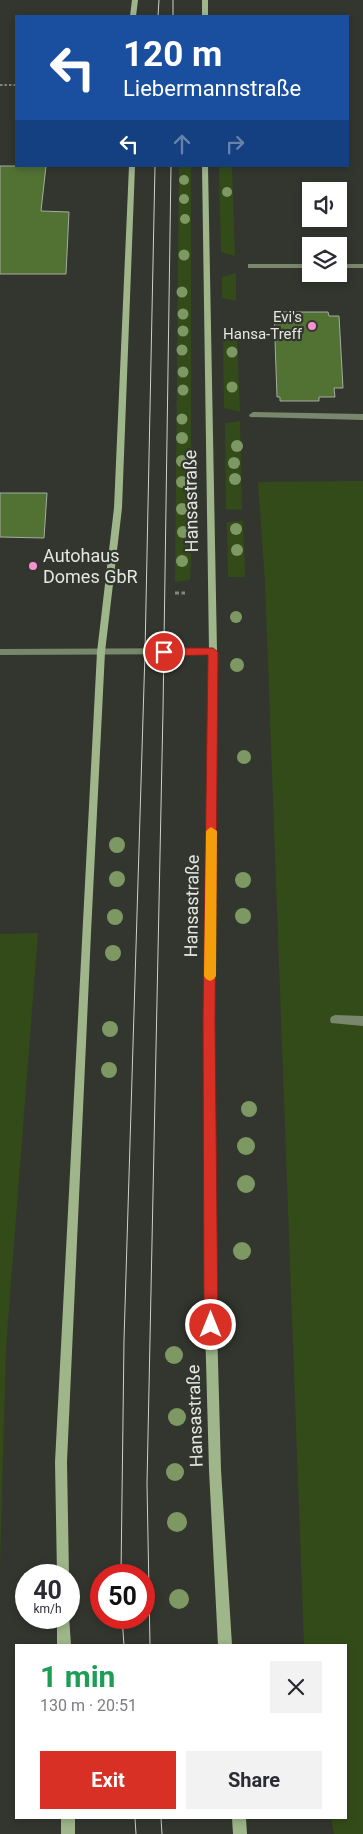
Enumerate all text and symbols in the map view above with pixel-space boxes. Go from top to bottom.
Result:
text: 120 m [123,34,222,75]
icon: left [40,35,105,100]
text: Liebermannstraße [123,76,301,101]
icon: left [115,130,143,158]
icon: ahead [168,130,196,158]
icon: right [221,130,249,158]
map controls [302,182,347,282]
button: sound [302,182,347,227]
button: layers [302,237,347,282]
place label: Evi's Hansa-Treff [223,308,303,343]
marker: Evi's Hansa-Treff [306,320,318,332]
street label: Hansastraße [179,450,202,552]
place label: Autohaus Domes GbR [43,545,138,587]
marker: Autohaus Domes GbR [27,560,39,572]
pin [143,631,185,673]
icon: arrive [150,638,178,666]
street label: Hansastraße [180,855,203,957]
position arrow [184,1298,236,1350]
street label: Hansastraße [182,1364,207,1468]
speed limit sign: 50 [90,1564,155,1629]
text: 40 [33,1576,62,1605]
text: km/h [33,1602,62,1616]
text: 1 min [40,1659,115,1694]
button: close [270,1661,322,1713]
text: 130 m · 20:51 [40,1696,137,1715]
button: Exit [40,1751,176,1809]
button: Share [186,1751,322,1809]

